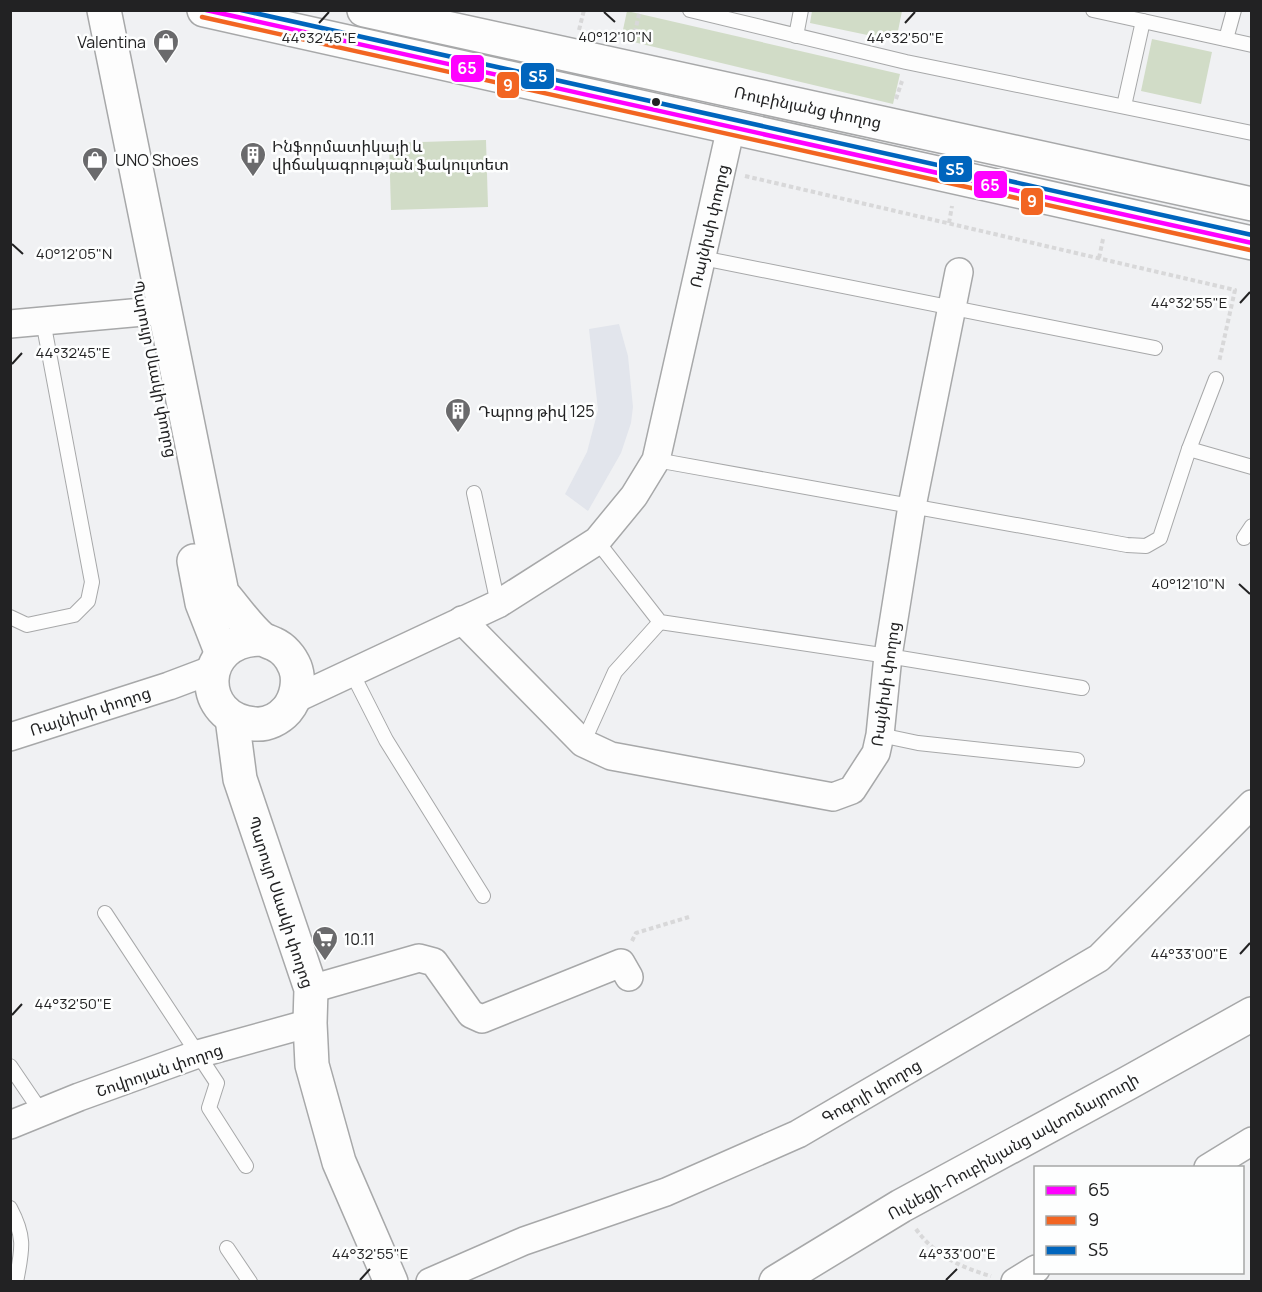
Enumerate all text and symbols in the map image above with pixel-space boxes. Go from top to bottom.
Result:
text: 40°12'10"N [578,26,652,47]
shop icon: Valentina [151,27,181,65]
text: 44°32'45"E [282,27,356,48]
text: 44°32'50"E [867,27,943,48]
place label: Valentina [77,31,146,53]
line badge: 65 [450,54,485,83]
text: 65 [457,57,477,79]
line badge: Տ5 [520,62,555,90]
text: Տ5 [529,65,547,87]
line badge: 9 [496,71,520,99]
text: 9 [503,74,513,96]
street label: Ռուբինյանց փողոց [732,81,884,133]
unlabelled marker [650,96,662,108]
place label: Ինֆորմատիկայի և վիճակագրության ֆակուլտետ [272,135,509,175]
building icon: Ինֆորմատիկայի և վիճակագրության ֆակուլտետ [238,140,268,178]
shop icon: UNO Shoes [80,145,110,183]
place label: UNO Shoes [115,149,199,171]
line badge: Տ5 [938,155,973,183]
text: Տ5 [946,158,964,180]
street label: Ռայնիսի փողոց [684,162,734,290]
line badge: 65 [973,170,1008,199]
text: 65 [980,174,1000,196]
line badge: 9 [1020,187,1044,216]
text: 9 [1027,190,1037,212]
text: 40°12'05"N [36,243,112,264]
street label: Պարույր Սևակի փողոց [127,279,183,459]
text: 44°32'55"E [1151,292,1227,313]
text: 44°32'45"E [36,342,110,363]
building icon: Դպրոց թիվ 125 [443,396,473,434]
place label: Դպրոց թիվ 125 [478,400,594,422]
text: 40°12'10"N [1151,573,1225,594]
street label: Ռայնիսի փողոց [865,620,905,748]
street label: Ռայնիսի փողոց [27,681,153,741]
street label: Պարույր Սևակի փողոց [243,813,319,991]
supermarket icon: 10.11 [310,924,340,962]
place label: 10.11 [344,928,375,950]
text: 44°33'00"E [1150,943,1228,964]
text: 44°32'50"E [35,993,111,1014]
street label: Շովրոյան փողոց [93,1038,225,1102]
street label: Գոգոլի փողոց [817,1054,925,1128]
street label: Ուլնեցի-Ռուբինյանց ավտոմայրուղի [883,1067,1143,1225]
legend [1034,1166,1244,1274]
text: 65 [1088,1177,1110,1201]
text: 9 [1088,1207,1099,1231]
text: Տ5 [1088,1237,1109,1261]
text: 44°32'55"E [332,1243,408,1264]
text: 44°33'00"E [918,1243,996,1264]

